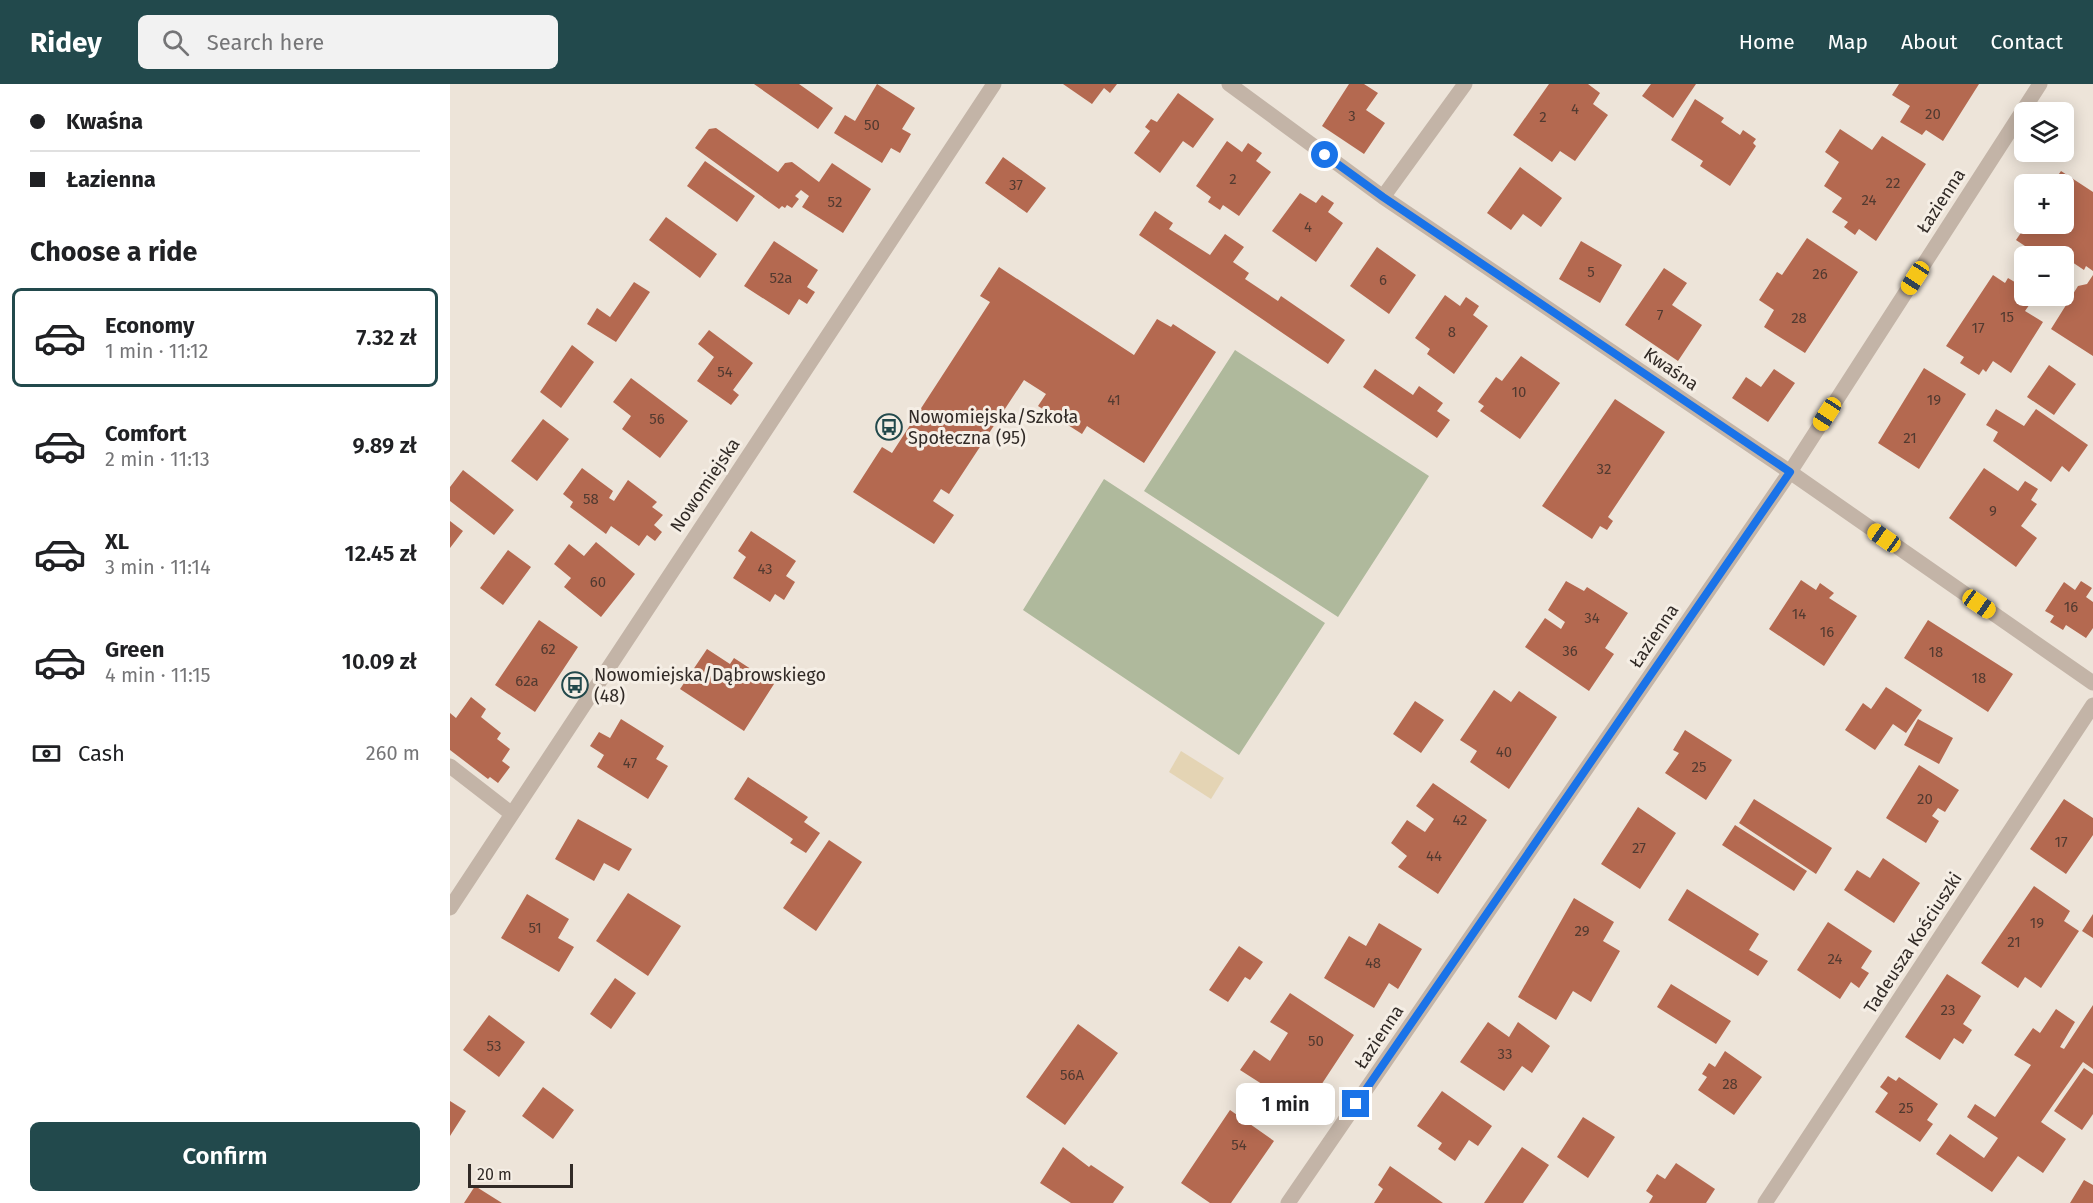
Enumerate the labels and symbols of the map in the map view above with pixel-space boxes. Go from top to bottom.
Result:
house number: 4 [1571,100,1579,118]
house number: 20 [1925,105,1941,123]
house number: 3 [1348,107,1356,125]
house number: 2 [1539,108,1547,126]
house number: 50 [864,116,880,134]
route start [1311,141,1338,168]
street label: Łazienna [1912,165,1970,237]
house number: 2 [1229,170,1237,188]
house number: 22 [1886,174,1900,192]
house number: 37 [1009,176,1023,194]
house number: 24 [1861,191,1877,209]
house number: 52 [828,193,842,211]
house number: 4 [1304,218,1312,236]
car [1898,258,1932,298]
house number: 5 [1587,263,1595,281]
house number: 26 [1812,265,1828,283]
house number: 52a [770,269,792,287]
house number: 6 [1379,271,1387,289]
house number: 7 [1657,306,1664,324]
house number: 15 [2000,308,2014,326]
house number: 28 [1791,309,1807,327]
house number: 17 [1971,319,1985,337]
house number: 8 [1448,323,1456,341]
street label: Kwaśna [1639,343,1703,395]
house number: 54 [717,363,733,381]
house number: 10 [1512,383,1526,401]
house number: 41 [1107,391,1121,409]
house number: 19 [1927,391,1941,409]
car [1810,394,1844,434]
place label: Nowomiejska/Szkoła Społeczna (95) [908,406,1078,449]
house number: 56 [649,410,665,428]
bus stop icon: Nowomiejska/Szkoła Społeczna (95) [874,412,904,442]
house number: 21 [1903,429,1917,447]
street label: Nowomiejska [665,434,745,536]
house number: 32 [1597,460,1611,478]
house number: 58 [583,490,599,508]
house number: 9 [1989,502,1997,520]
car [1864,520,1904,556]
house number: 43 [757,560,773,578]
house number: 60 [590,573,606,591]
car [1959,586,1999,622]
house number: 16 [2064,598,2078,616]
street label: Łazienna [1625,600,1683,672]
house number: 14 [1792,605,1806,623]
house number: 34 [1584,609,1600,627]
house number: 16 [1820,623,1834,641]
house number: 62 [540,640,556,658]
house number: 36 [1562,642,1578,660]
house number: 18 [1929,643,1943,661]
place label: Nowomiejska/Dąbrowskiego (48) [594,664,826,707]
house number: 18 [1972,669,1986,687]
bus stop icon: Nowomiejska/Dąbrowskiego (48) [560,670,590,700]
house number: 62a [515,672,539,690]
house number: 40 [1496,743,1512,761]
house number: 47 [623,754,637,772]
house number: 25 [1692,758,1706,776]
house number: 20 [1917,790,1933,808]
house number: 42 [1452,811,1468,829]
house number: 17 [2054,833,2068,851]
house number: 27 [1632,839,1646,857]
house number: 44 [1426,847,1442,865]
street label: Tadeusza Kościuszki [1859,868,1967,1018]
house number: 19 [2030,914,2044,932]
house number: 51 [528,919,542,937]
house number: 29 [1574,922,1590,940]
house number: 21 [2007,933,2021,951]
house number: 24 [1827,950,1843,968]
house number: 48 [1365,954,1381,972]
street label: Łazienna [1350,1001,1408,1073]
house number: 23 [1941,1001,1955,1019]
house number: 50 [1308,1032,1324,1050]
house number: 53 [487,1037,501,1055]
house number: 33 [1498,1045,1512,1063]
house number: 56A [1060,1066,1084,1084]
house number: 28 [1722,1075,1738,1093]
callout: 1 min [1236,1083,1335,1125]
route end [1342,1090,1369,1117]
house number: 25 [1899,1099,1913,1117]
house number: 54 [1231,1136,1247,1154]
scale bar [468,1161,573,1188]

